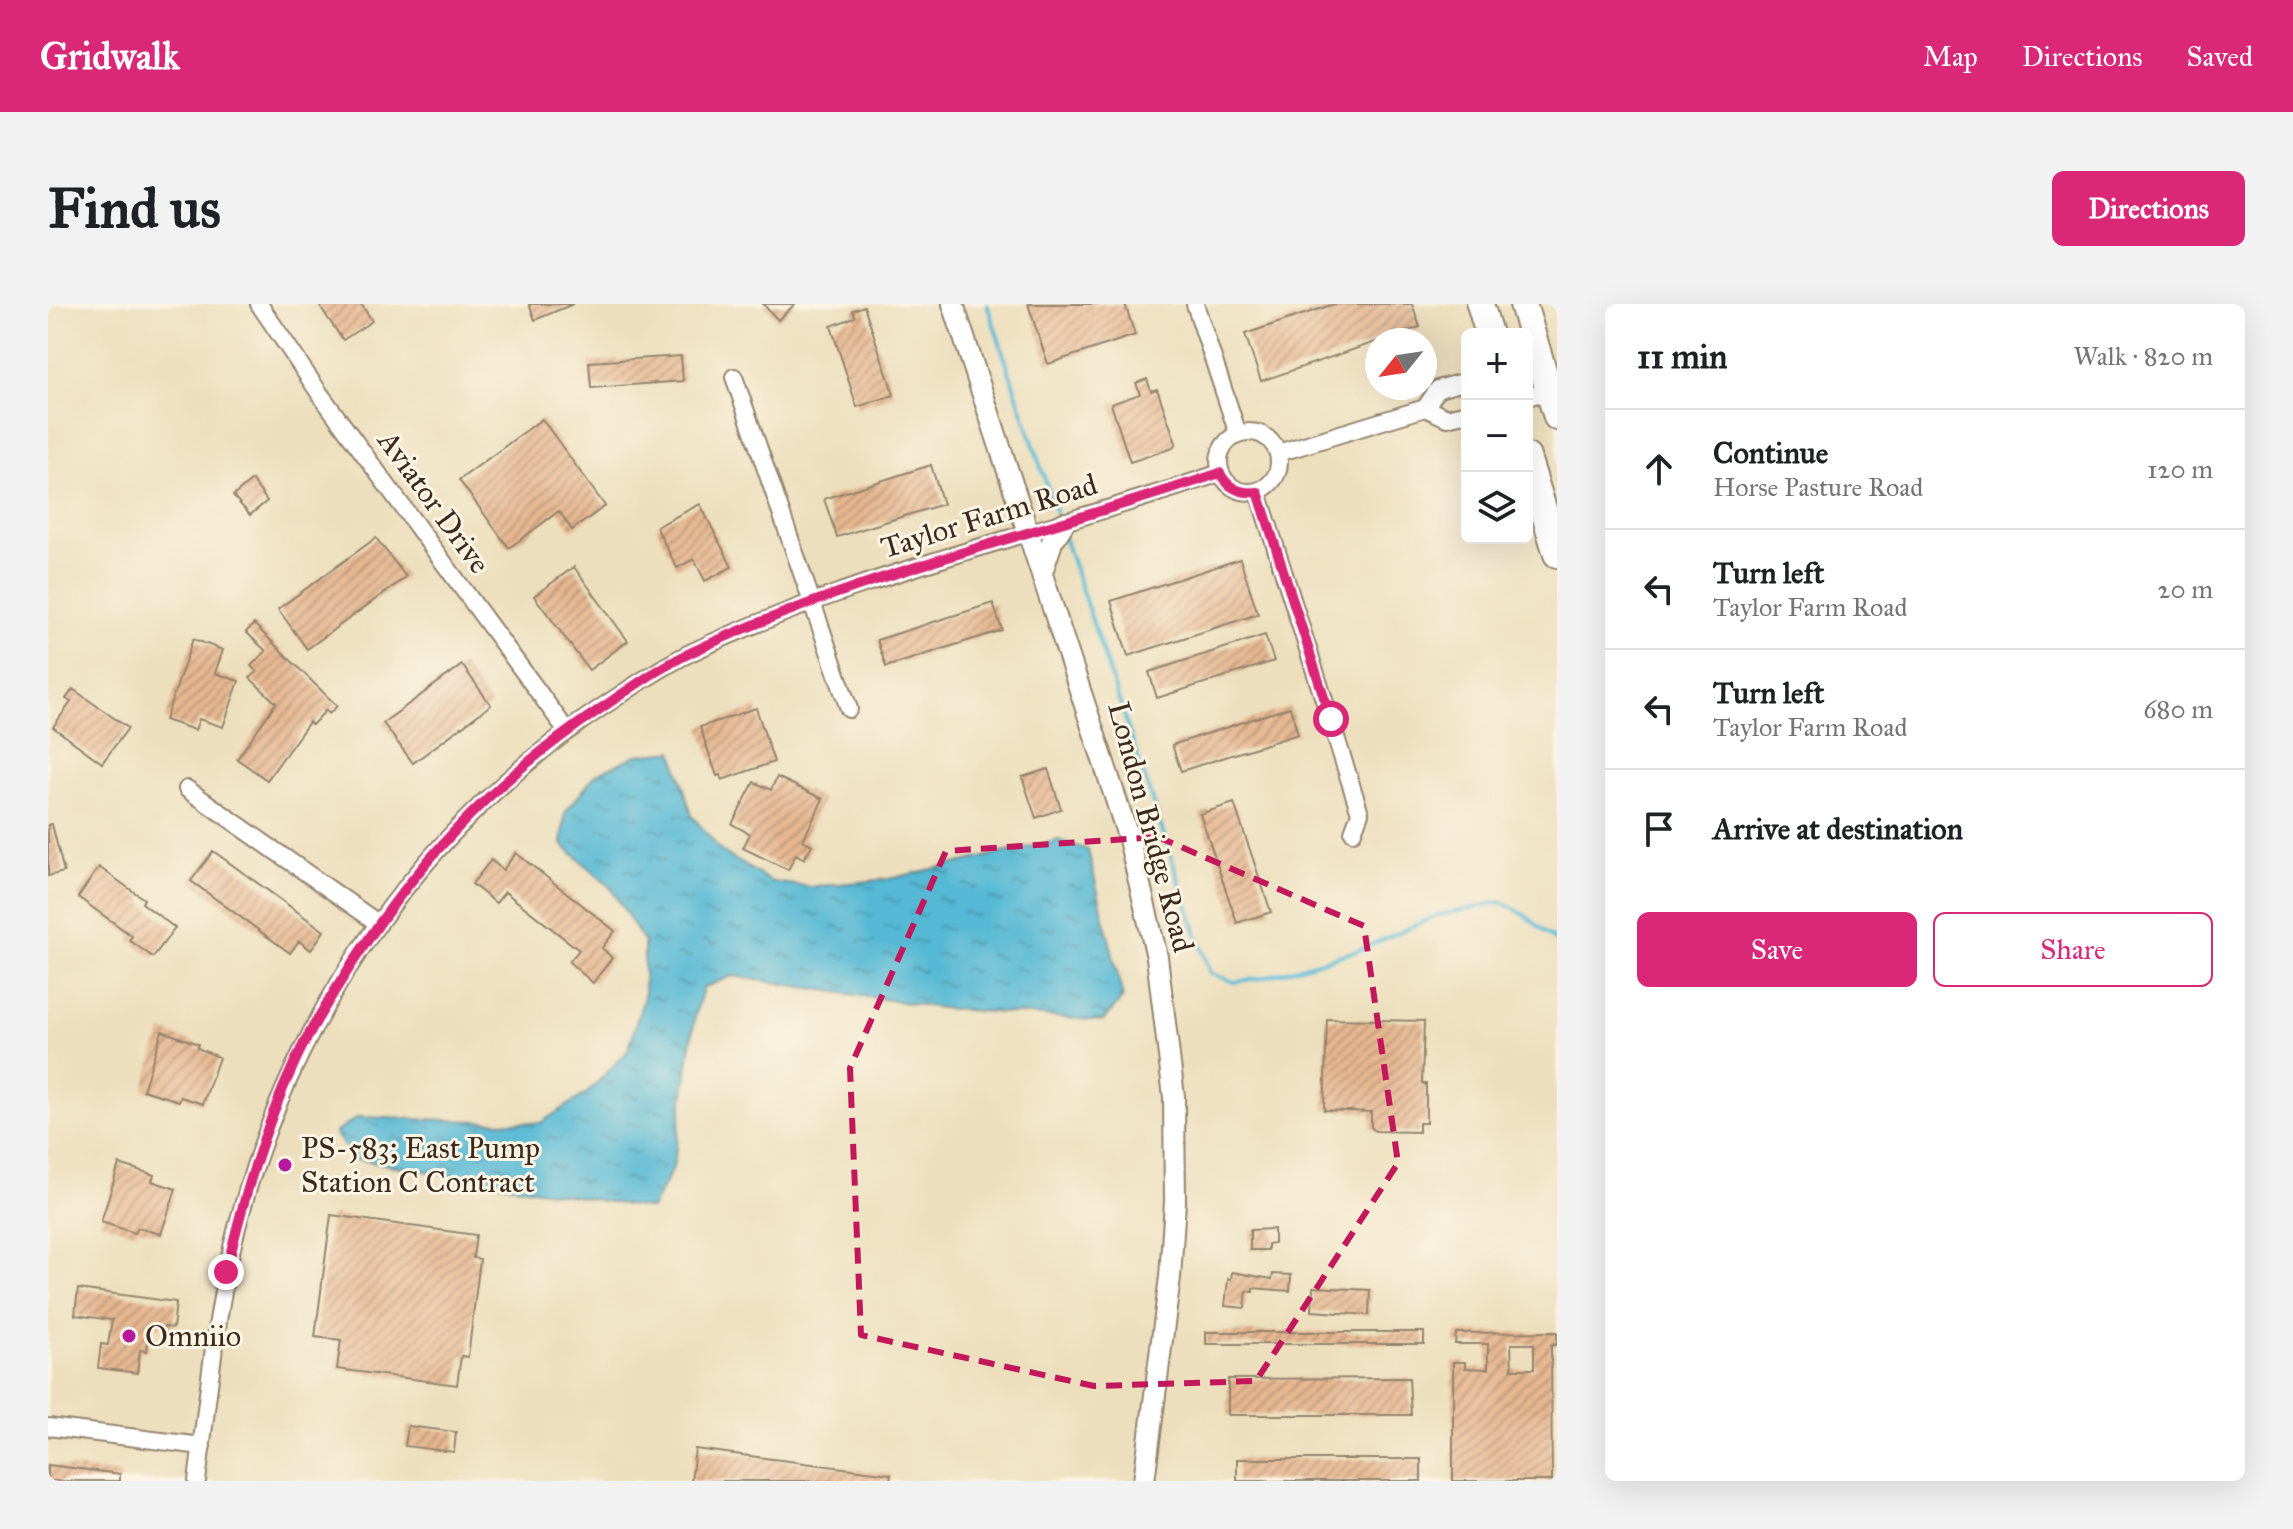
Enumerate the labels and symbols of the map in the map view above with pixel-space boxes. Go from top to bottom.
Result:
north arrow [1365,328,1437,400]
street label: Aviator Drive [369,422,498,580]
street label: Taylor Farm Road [876,466,1102,566]
street label: London Bridge Road [1100,698,1202,956]
route start [1313,701,1349,737]
place label: PS-583; East Pump Station C Contract [301,1130,540,1200]
marker: PS-583; East Pump Station C Contract [276,1156,294,1174]
route end [208,1254,244,1290]
place label: Omniio [145,1318,241,1354]
marker: Omniio [120,1327,138,1345]

